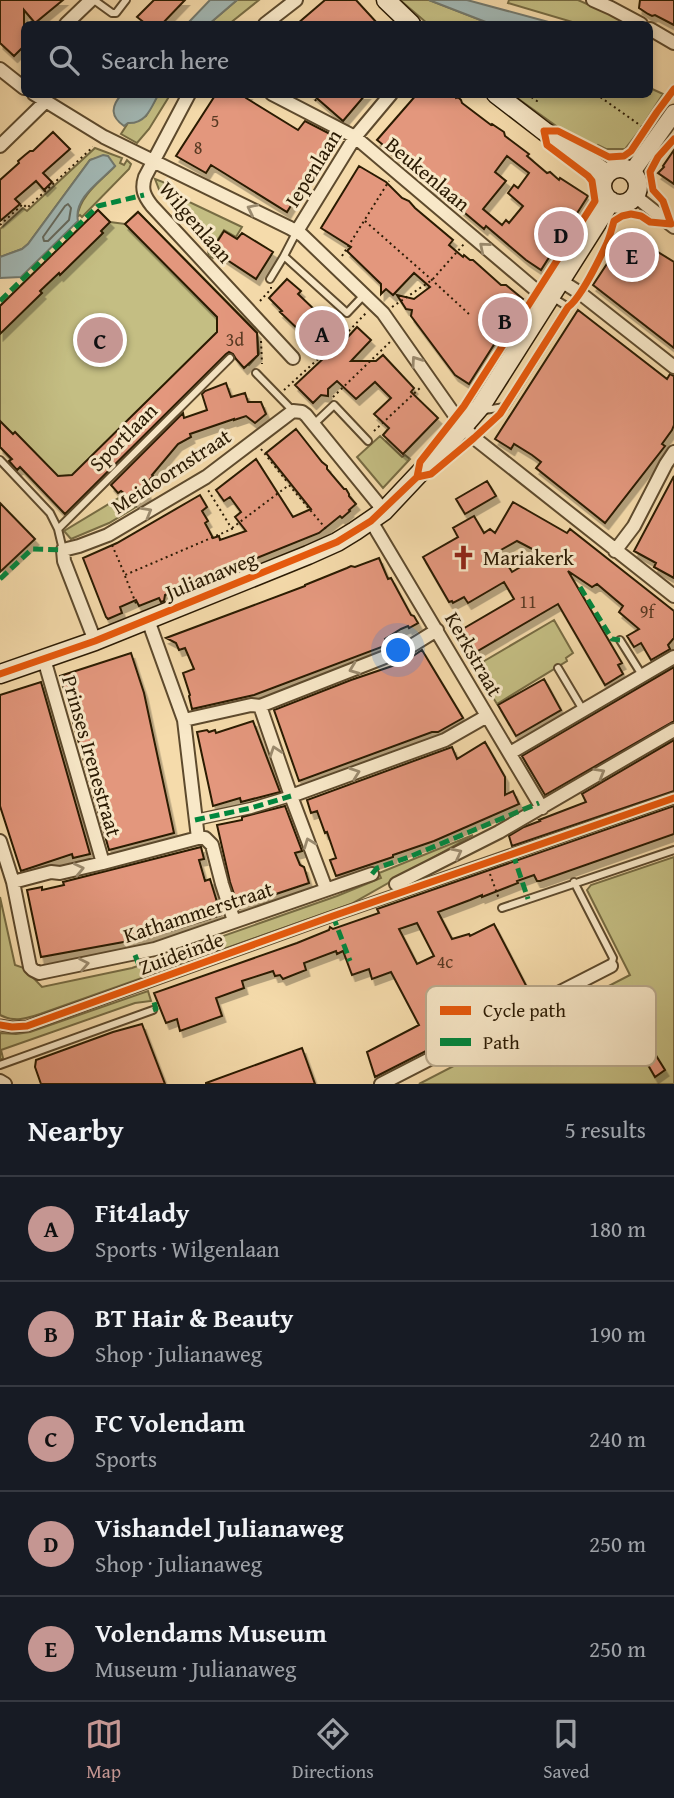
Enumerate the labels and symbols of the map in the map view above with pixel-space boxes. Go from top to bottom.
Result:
house number: 5 [211,107,219,134]
street label: Iepenlaan [277,123,349,213]
street label: Beukenlaan [379,129,477,219]
house number: 8 [194,134,202,161]
street label: Wilgenlaan [152,174,240,270]
one-way arrow [247,203,259,217]
pin: D [538,208,584,260]
pin: E [609,229,655,281]
one-way arrow [480,243,493,255]
pin: B [482,294,528,346]
pin: A [299,307,345,359]
pin: C [77,314,123,366]
house number: 3d [226,326,245,353]
one-way arrow [412,356,425,369]
street label: Sportlaan [82,396,164,478]
street label: Meidoornstraat [105,420,238,521]
one-way arrow [139,507,152,520]
street label: Julianaweg [158,542,262,608]
place label: Mariakerk [483,542,574,573]
church icon: Mariakerk [449,543,477,571]
house number: 11 [519,588,537,615]
house number: 9f [640,598,656,625]
street label: Kerkstraat [437,606,511,703]
your location [381,633,415,667]
one-way arrow [348,661,360,675]
street label: Prinses Irenestraat [54,672,130,841]
one-way arrow [269,745,283,758]
one-way arrow [348,767,361,781]
one-way arrow [593,768,606,781]
one-way arrow [303,837,317,849]
one-way arrow [450,847,462,861]
one-way arrow [73,862,85,877]
street label: Kathammerstraat [119,873,277,951]
street label: Zuideinde [134,923,228,983]
house number: 4c [437,948,453,975]
one-way arrow [78,958,90,973]
legend [426,986,656,1066]
text: Cycle path [483,996,566,1024]
text: Path [483,1028,520,1056]

